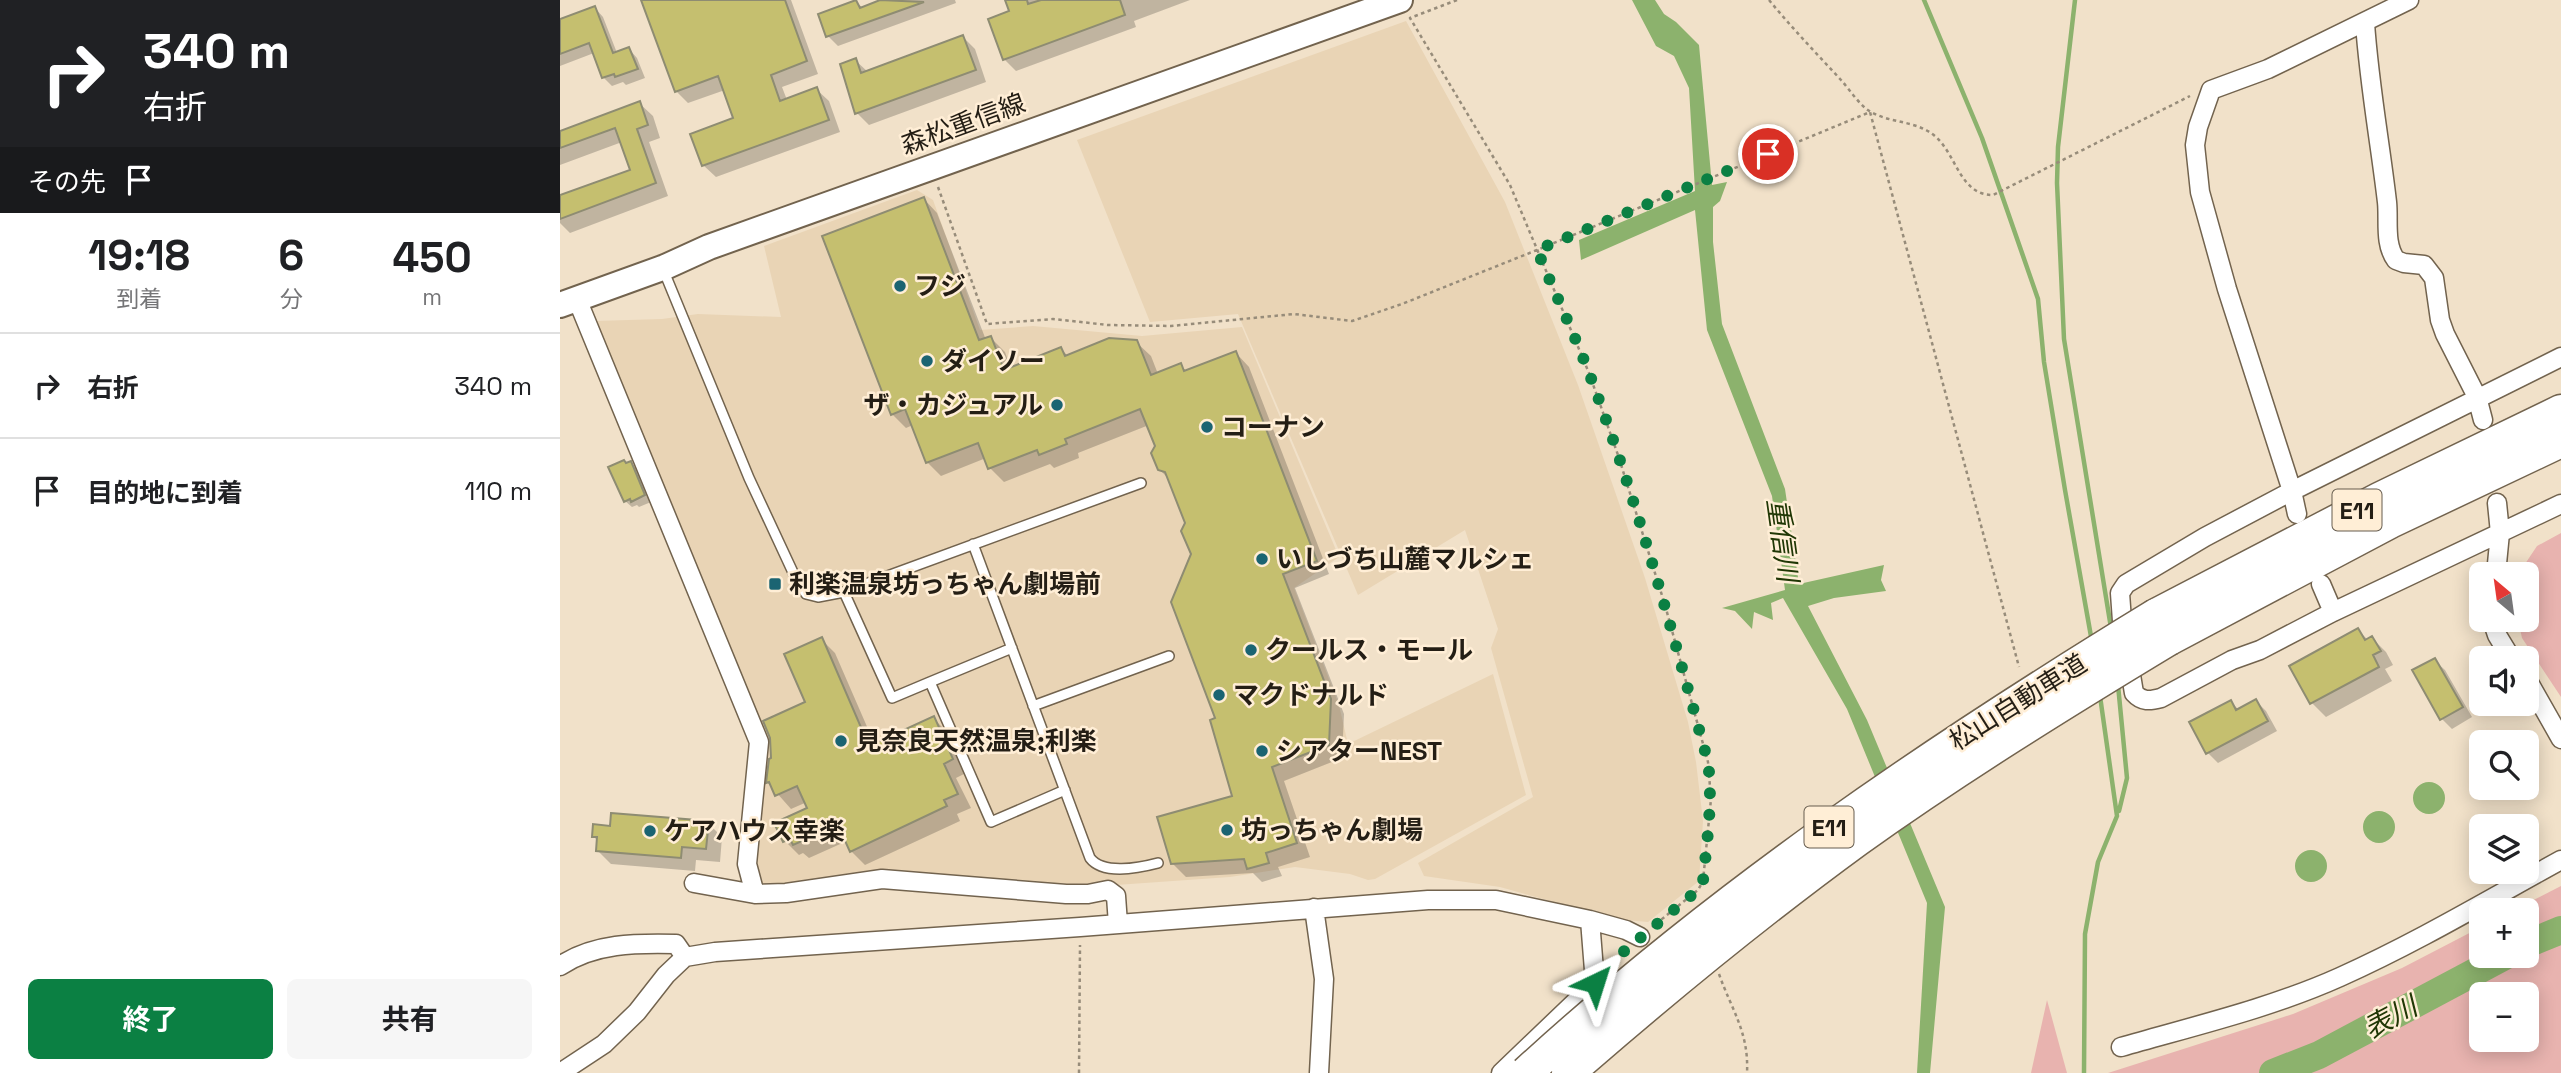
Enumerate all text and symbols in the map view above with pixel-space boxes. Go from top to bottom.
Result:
text: 340 m [143,20,290,82]
icon: right [28,28,119,119]
street label: 森松重信線 [896,86,1030,162]
text: 右折 [143,87,207,127]
pin [1738,124,1798,184]
icon: arrive [1749,135,1787,173]
icon: arrive [120,161,158,199]
text: その先 [28,165,106,199]
text: 19:18 [88,229,190,282]
text: 6 [278,229,304,282]
text: 450 [393,231,472,284]
place label: フジ [914,269,966,303]
marker: フジ [892,278,908,294]
text: m [422,282,442,312]
text: 到着 [116,284,162,314]
text: 分 [280,284,303,314]
place label: ダイソー [941,344,1045,378]
marker: ダイソー [919,353,935,369]
icon: right [28,367,66,405]
text: 340 m [454,369,532,403]
text: 右折 [87,371,139,405]
place label: ザ・カジュアル [864,388,1043,422]
marker: ザ・カジュアル [1049,397,1065,413]
place label: コーナン [1221,410,1325,444]
marker: コーナン [1199,419,1215,435]
icon: arrive [28,472,66,510]
text: 110 m [465,474,532,508]
text: 目的地に到着 [87,476,243,510]
road number: E11 [2332,490,2382,530]
water label: 重信川 [1759,496,1807,587]
place label: いしづち山麓マルシェ [1276,542,1534,576]
marker: いしづち山麓マルシェ [1254,551,1270,567]
north arrow [2469,562,2539,632]
map controls [2469,562,2539,1052]
place label: 利楽温泉坊っちゃん劇場前 [789,567,1101,601]
marker: 利楽温泉坊っちゃん劇場前 [767,576,783,592]
place label: クールス・モール [1265,633,1473,667]
marker: クールス・モール [1243,642,1259,658]
street label: 松山自動車道 [1943,646,2093,758]
button: sound [2469,646,2539,716]
place label: マクドナルド [1233,678,1389,712]
marker: マクドナルド [1211,687,1227,703]
place label: 見奈良天然温泉;利楽 [855,724,1097,758]
button: search [2469,730,2539,800]
marker: 見奈良天然温泉;利楽 [833,733,849,749]
place label: シアターNEST [1276,734,1442,768]
marker: シアターNEST [1254,743,1270,759]
road number: E11 [1804,806,1854,848]
place label: 坊っちゃん劇場 [1241,813,1423,847]
place label: ケアハウス幸楽 [664,814,845,848]
button: layers [2469,814,2539,884]
marker: 坊っちゃん劇場 [1219,822,1235,838]
marker: ケアハウス幸楽 [642,823,658,839]
button: + [2469,898,2539,968]
position arrow [1558,946,1632,1020]
button: 終了 [28,979,273,1059]
button: 共有 [287,979,532,1059]
button: − [2469,982,2539,1052]
water label: 表川 [2357,987,2426,1046]

